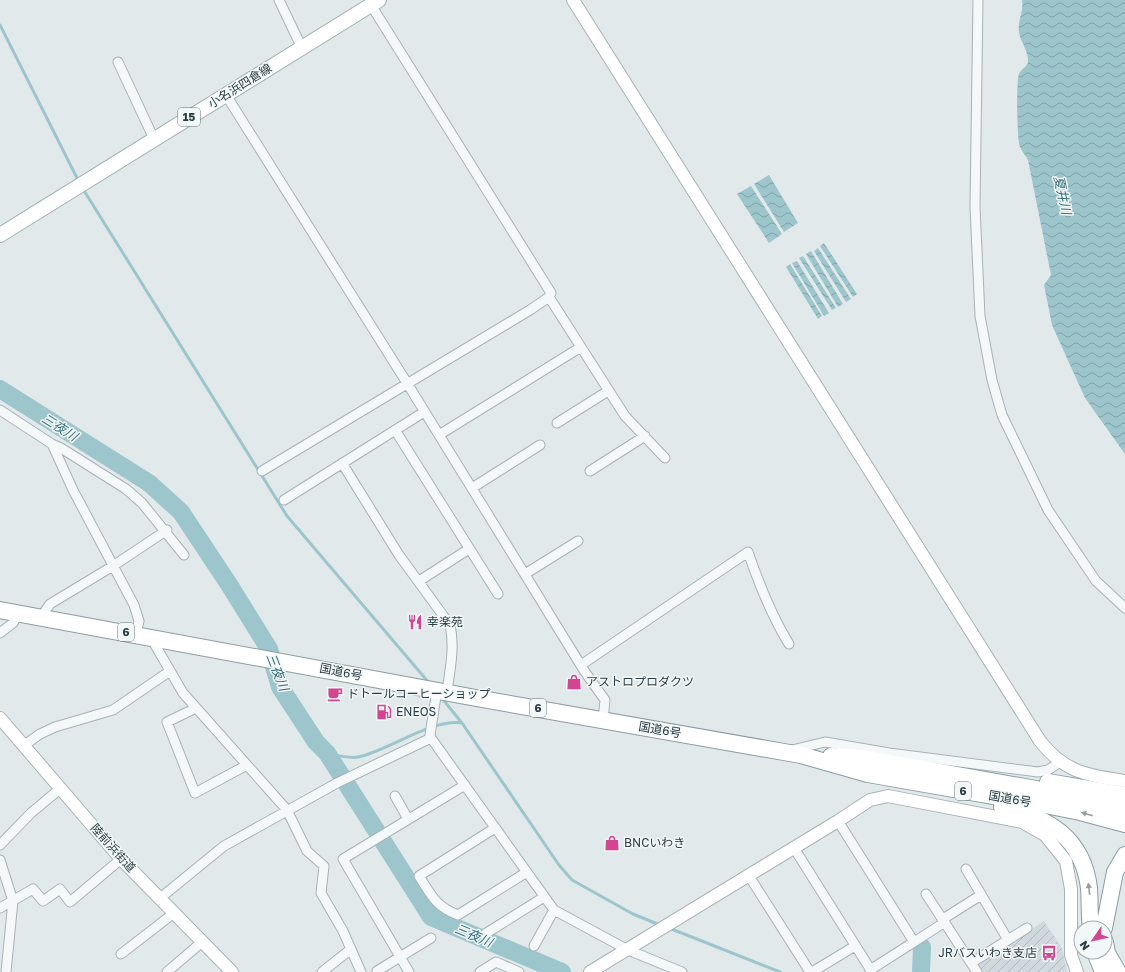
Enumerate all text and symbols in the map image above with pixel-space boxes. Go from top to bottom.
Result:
street label: 小名浜四倉線 [205,60,274,111]
road number: 15 [178,108,200,126]
water label: 夏井川 [1051,174,1075,218]
water label: 三夜川 [39,410,82,445]
restaurant icon: 幸楽苑 [406,613,424,631]
place label: 幸楽苑 [427,614,463,629]
road number: 6 [118,623,134,641]
water label: 三夜川 [264,651,293,695]
street label: 国道6号 [318,660,364,683]
shop icon: アストロプロダクツ [565,673,583,691]
place label: アストロプロダクツ [586,674,694,689]
cafe icon: ドトールコーヒーショップ [326,685,344,703]
place label: ドトールコーヒーショップ [347,686,491,701]
road number: 6 [530,699,546,717]
fuel station icon: ENEOS [375,703,393,721]
place label: ENEOS [396,704,437,719]
street label: 国道6号 [637,718,683,741]
road number: 6 [955,782,971,800]
street label: 国道6号 [987,787,1033,810]
one-way arrow [1081,811,1093,817]
street label: 陸前浜街道 [88,820,139,875]
shop icon: BNCいわき [603,834,621,852]
place label: BNCいわき [624,835,685,850]
one-way arrow [1086,883,1092,895]
water label: 三夜川 [453,920,497,951]
north arrow [1073,920,1113,960]
text: N [1077,939,1092,953]
bus stop icon: JRバスいわき支店 [1040,944,1058,962]
place label: JRバスいわき支店 [938,945,1037,960]

